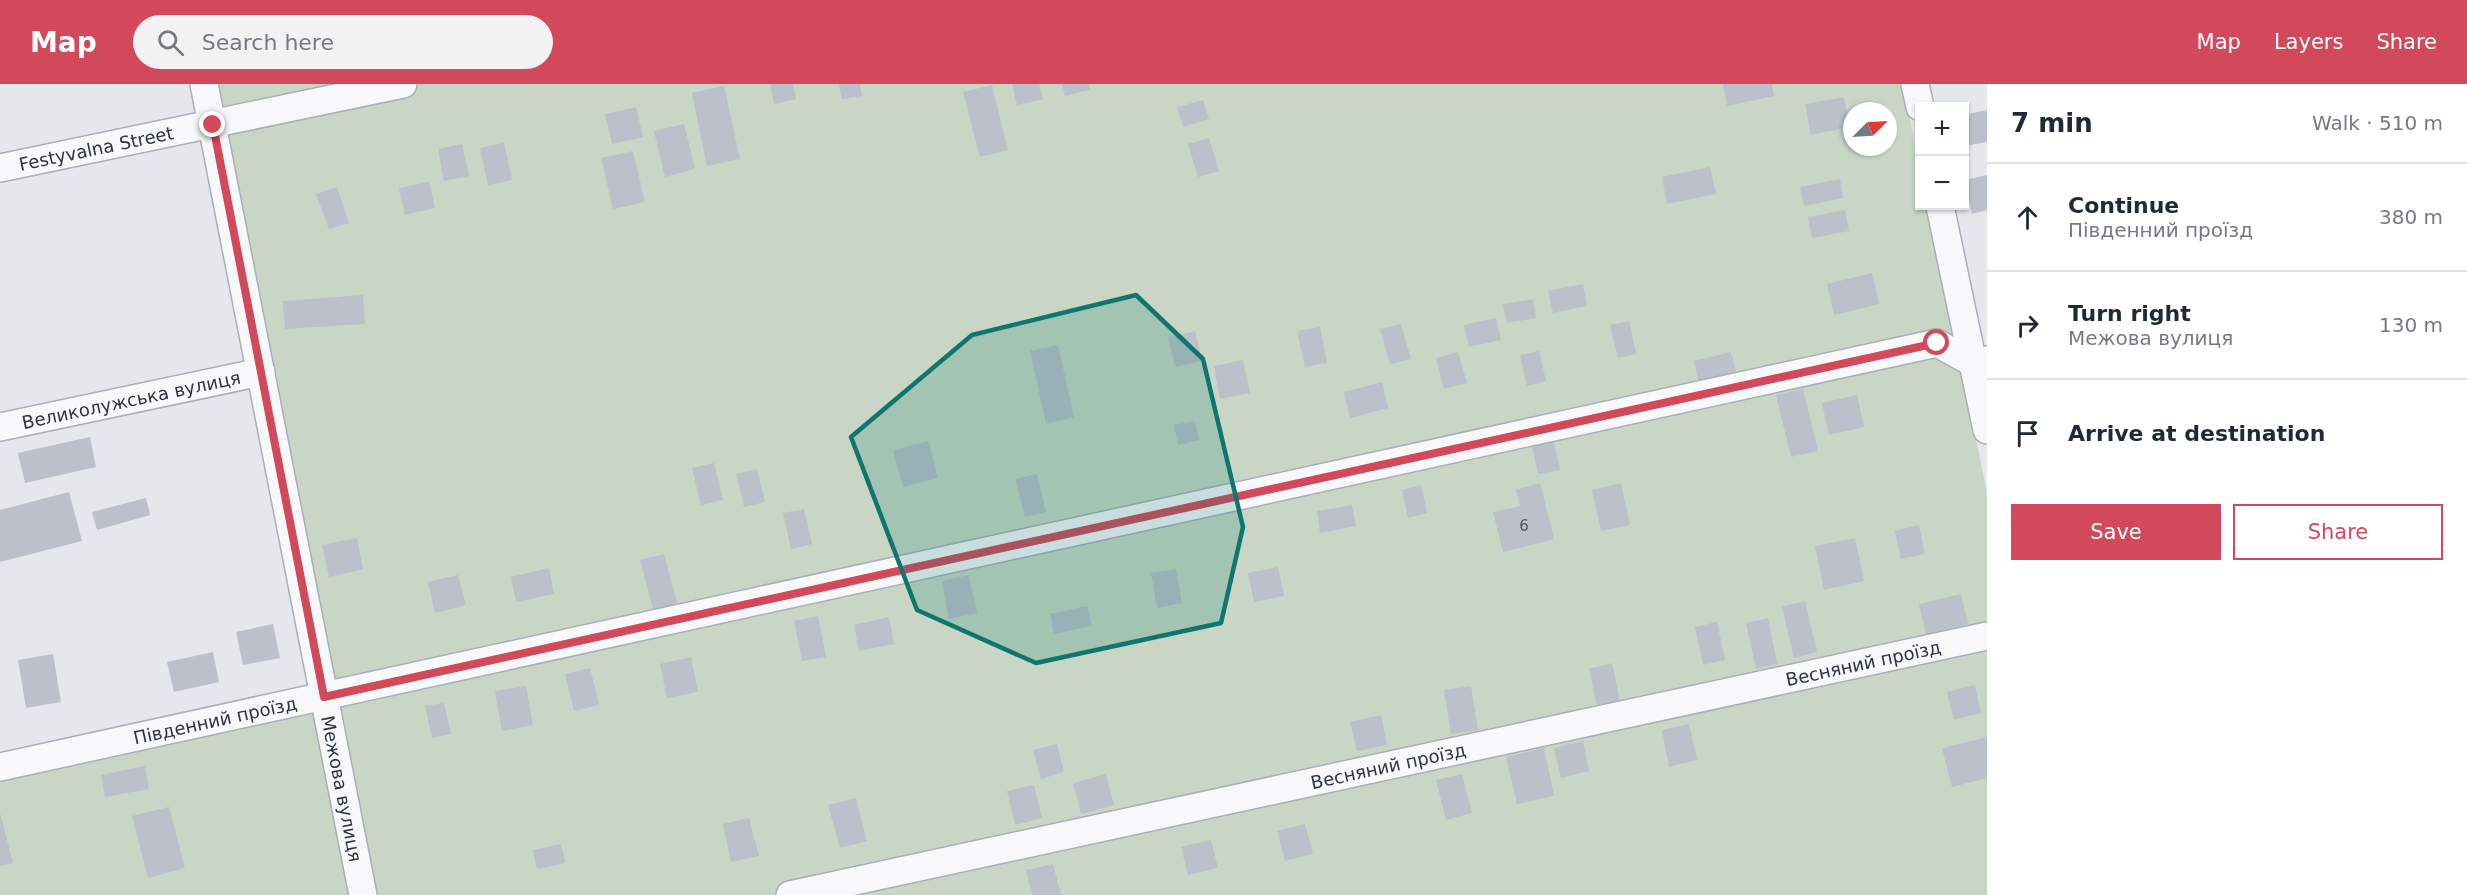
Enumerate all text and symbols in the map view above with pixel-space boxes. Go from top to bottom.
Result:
search box [133,15,553,69]
text: Map [30,26,97,59]
icon: search [154,26,187,59]
text: Search here [202,30,334,55]
text: Map [2197,30,2241,54]
text: Layers [2274,30,2343,54]
text: Share [2376,30,2437,54]
north arrow [1843,102,1897,156]
map controls [1915,102,1969,210]
button: + [1915,102,1969,156]
text: 7 min [2011,108,2093,138]
route end [199,111,225,137]
text: Walk · 510 m [2312,111,2443,135]
street label: Festyvalna Street [17,122,175,174]
button: − [1915,156,1969,210]
text: Continue [2068,193,2179,218]
icon: ahead [2011,201,2044,234]
text: 380 m [2379,205,2443,229]
text: Південний проїзд [2068,218,2253,242]
text: Turn right [2068,301,2191,326]
icon: right [2011,309,2044,342]
text: 130 m [2379,313,2443,337]
text: Межова вулиця [2068,326,2233,350]
route start [1923,329,1949,355]
street label: Великолужська вулиця [20,366,242,433]
icon: arrive [2011,417,2044,450]
text: Arrive at destination [2068,421,2325,446]
button: Save [2011,504,2221,560]
button: Share [2233,504,2443,560]
house number: 6 [1519,517,1529,535]
street label: Весняний проїзд [1784,636,1943,690]
street label: Південний проїзд [131,692,299,748]
street label: Межова вулиця [318,714,367,864]
street label: Весняний проїзд [1309,739,1468,793]

